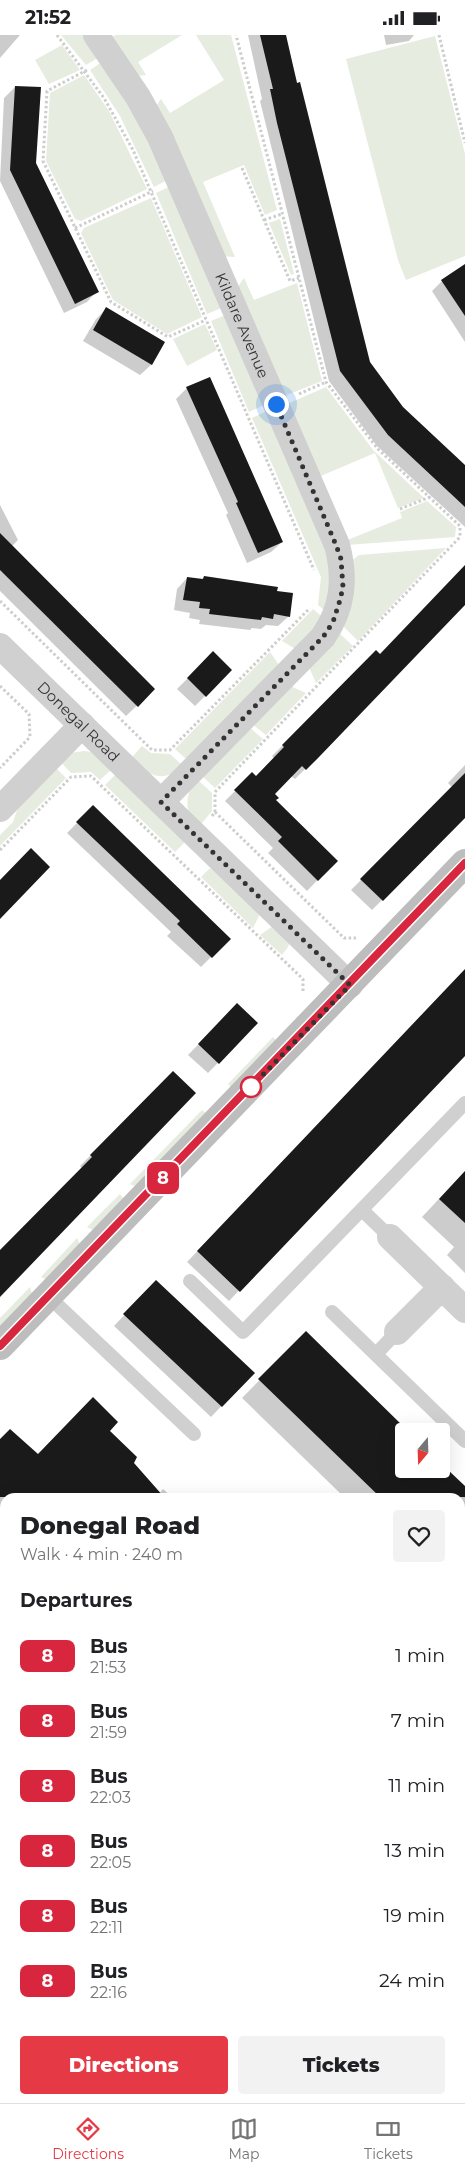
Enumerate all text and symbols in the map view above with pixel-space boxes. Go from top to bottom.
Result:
text: 21:52 [25,6,71,29]
street label: Kildare Avenue [211,270,273,381]
your location [264,392,289,417]
street label: Donegal Road [33,677,124,766]
unlabelled marker [240,1076,262,1098]
line badge: 8 [147,1162,179,1194]
text: 8 [157,1167,169,1189]
north arrow [395,1423,450,1477]
map controls [395,1423,450,1478]
button: heart [393,1510,445,1562]
text: Donegal Road [20,1511,200,1540]
text: Walk · 4 min · 240 m [20,1545,183,1564]
text: Departures [20,1589,132,1612]
text: Bus [90,1635,128,1658]
text: 1 min [395,1644,445,1667]
text: 8 [42,1645,53,1667]
text: 21:53 [90,1658,126,1677]
text: Bus [90,1700,128,1723]
text: 7 min [391,1709,445,1732]
text: 8 [42,1710,53,1732]
text: 21:59 [90,1723,127,1742]
text: Bus [90,1765,128,1788]
text: 11 min [388,1774,445,1797]
text: 8 [42,1775,53,1797]
text: 22:03 [90,1788,131,1807]
text: Bus [90,1830,128,1853]
text: 13 min [384,1839,445,1862]
text: 8 [42,1840,53,1862]
text: 22:05 [90,1853,131,1872]
text: Bus [90,1895,128,1918]
text: 19 min [383,1904,445,1927]
text: 8 [42,1905,53,1927]
text: 22:11 [90,1918,123,1937]
text: Bus [90,1960,128,1983]
text: 24 min [379,1969,445,1992]
text: 8 [42,1970,53,1992]
text: 22:16 [90,1983,127,2002]
button: Directions [20,2036,228,2094]
button: Tickets [238,2036,445,2094]
tab: Directions [52,2115,124,2163]
tab: Map [228,2115,260,2163]
tab: Tickets [364,2115,413,2163]

